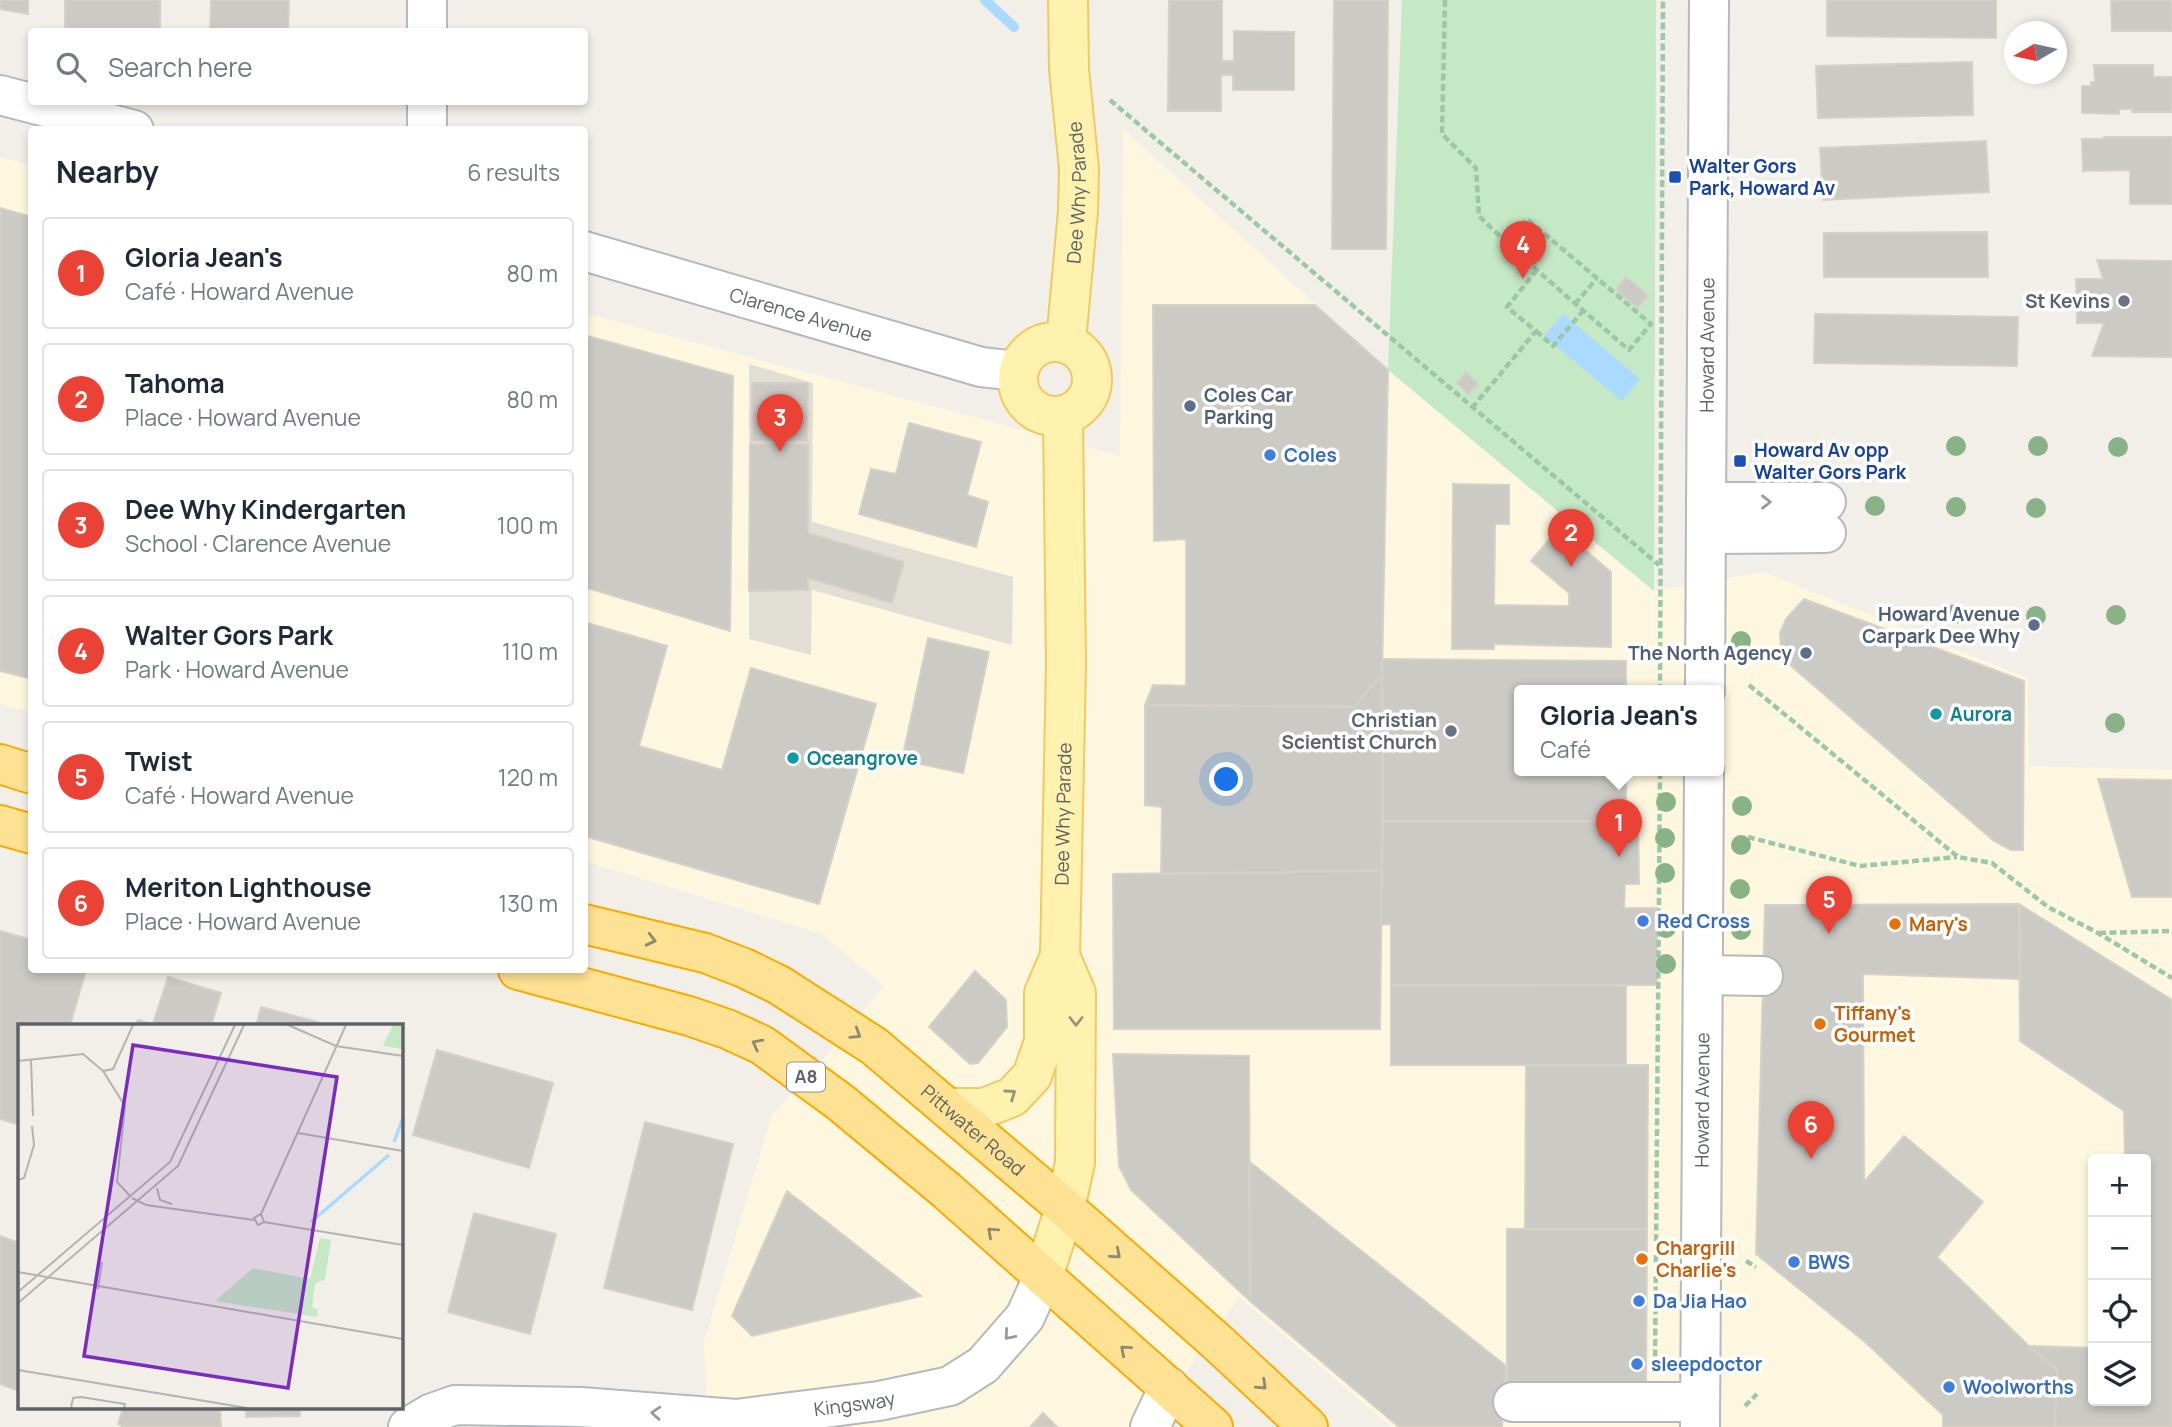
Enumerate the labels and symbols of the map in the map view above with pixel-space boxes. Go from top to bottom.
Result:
north arrow [2004,21,2067,84]
street label: Dee Why Parade [1060,120,1092,265]
place label: Walter Gors Park, Howard Av [1689,153,1836,201]
marker: Walter Gors Park, Howard Av [1667,169,1683,185]
pin: 4 [1500,221,1546,279]
street label: Howard Avenue [1694,277,1720,413]
street label: Clarence Avenue [726,281,875,348]
place label: St Kevins [2025,288,2110,314]
marker: St Kevins [2116,293,2132,309]
place label: Coles Car Parking [1204,382,1294,430]
pin: 3 [757,394,803,452]
marker: Coles Car Parking [1182,398,1198,414]
place label: Howard Av opp Walter Gors Park [1754,437,1907,485]
place label: Coles [1284,442,1337,468]
marker: Coles [1262,447,1278,463]
marker: Howard Av opp Walter Gors Park [1732,453,1748,469]
one-way arrow [1761,494,1772,510]
pin: 2 [1548,509,1594,567]
place label: Howard Avenue Carpark Dee Why [1862,601,2020,649]
marker: Howard Avenue Carpark Dee Why [2026,617,2042,633]
place label: The North Agency [1628,640,1792,666]
marker: The North Agency [1798,645,1814,661]
place label: Aurora [1950,701,2012,727]
marker: Aurora [1928,706,1944,722]
place label: Christian Scientist Church [1282,707,1437,755]
marker: Christian Scientist Church [1443,723,1459,739]
street label: Dee Why Parade [1048,742,1077,885]
place label: Oceangrove [807,745,918,771]
marker: Oceangrove [785,750,801,766]
your location [1209,762,1243,796]
pin: 1 [1596,799,1642,857]
pin: 5 [1806,876,1852,934]
place label: Red Cross [1657,908,1750,934]
place label: Mary's [1909,911,1968,937]
marker: Red Cross [1635,913,1651,929]
marker: Mary's [1887,916,1903,932]
one-way arrow [645,932,657,946]
place label: Tiffany's Gourmet [1834,1000,1916,1048]
one-way arrow [1068,1016,1084,1027]
marker: Tiffany's Gourmet [1812,1016,1828,1032]
inset map [18,1024,402,1410]
one-way arrow [848,1026,861,1039]
street label: Howard Avenue [1689,1032,1715,1168]
one-way arrow [752,1038,764,1052]
road number: A8 [787,1062,825,1092]
street label: Pittwater Road [916,1079,1031,1182]
one-way arrow [1004,1090,1016,1102]
pin: 6 [1788,1101,1834,1159]
one-way arrow [987,1227,1000,1240]
place label: Chargrill Charlie's [1656,1235,1736,1283]
one-way arrow [1107,1246,1120,1258]
place label: BWS [1808,1249,1850,1275]
marker: Chargrill Charlie's [1634,1251,1650,1267]
marker: BWS [1786,1254,1802,1270]
place label: Da Jia Hao [1653,1288,1747,1314]
marker: Da Jia Hao [1631,1293,1647,1309]
one-way arrow [1005,1327,1017,1340]
one-way arrow [1120,1346,1133,1358]
place label: sleepdoctor [1651,1351,1763,1377]
marker: sleepdoctor [1629,1356,1645,1372]
place label: Woolworths [1963,1374,2074,1400]
one-way arrow [1254,1376,1267,1389]
marker: Woolworths [1941,1379,1957,1395]
street label: Kingsway [812,1385,898,1422]
one-way arrow [651,1406,662,1421]

